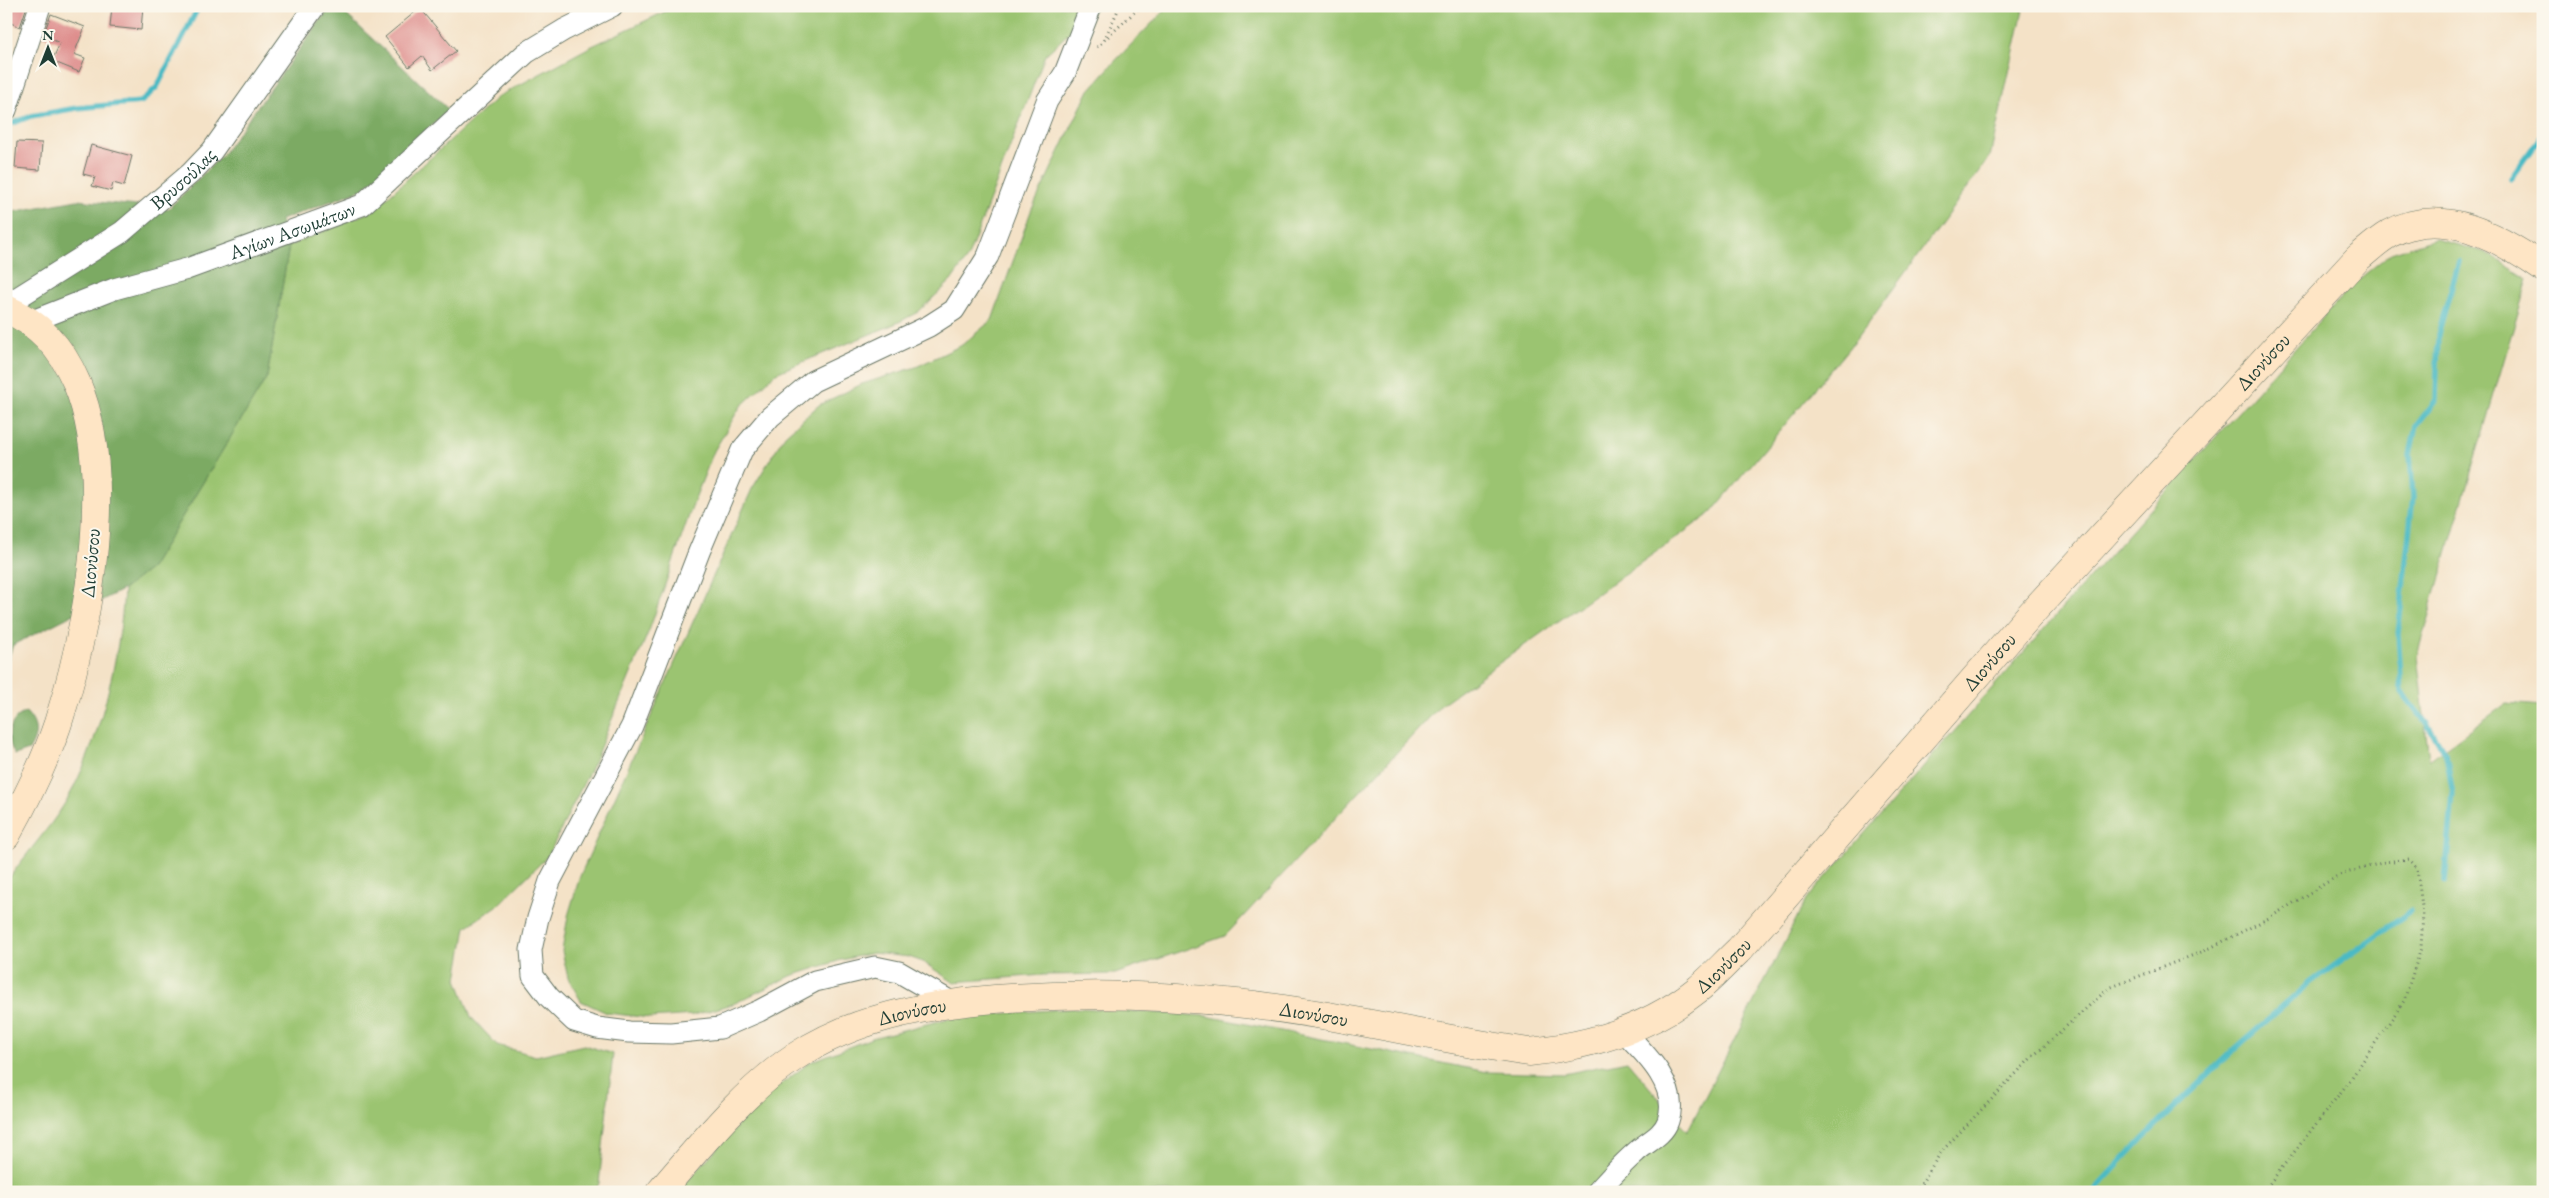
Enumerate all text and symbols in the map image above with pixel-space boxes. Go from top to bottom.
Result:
north arrow [22,22,72,72]
text: N [42,26,54,44]
street label: Βρυσούλας [144,142,221,215]
street label: Αγίων Ασωμάτων [225,196,359,266]
street label: Διονύσου [2230,327,2296,396]
street label: Διονύσου [74,527,106,599]
street label: Διονύσου [1957,627,2022,696]
street label: Διονύσου [1689,932,1757,999]
street label: Διονύσου [875,992,948,1031]
street label: Διονύσου [1278,995,1350,1032]

